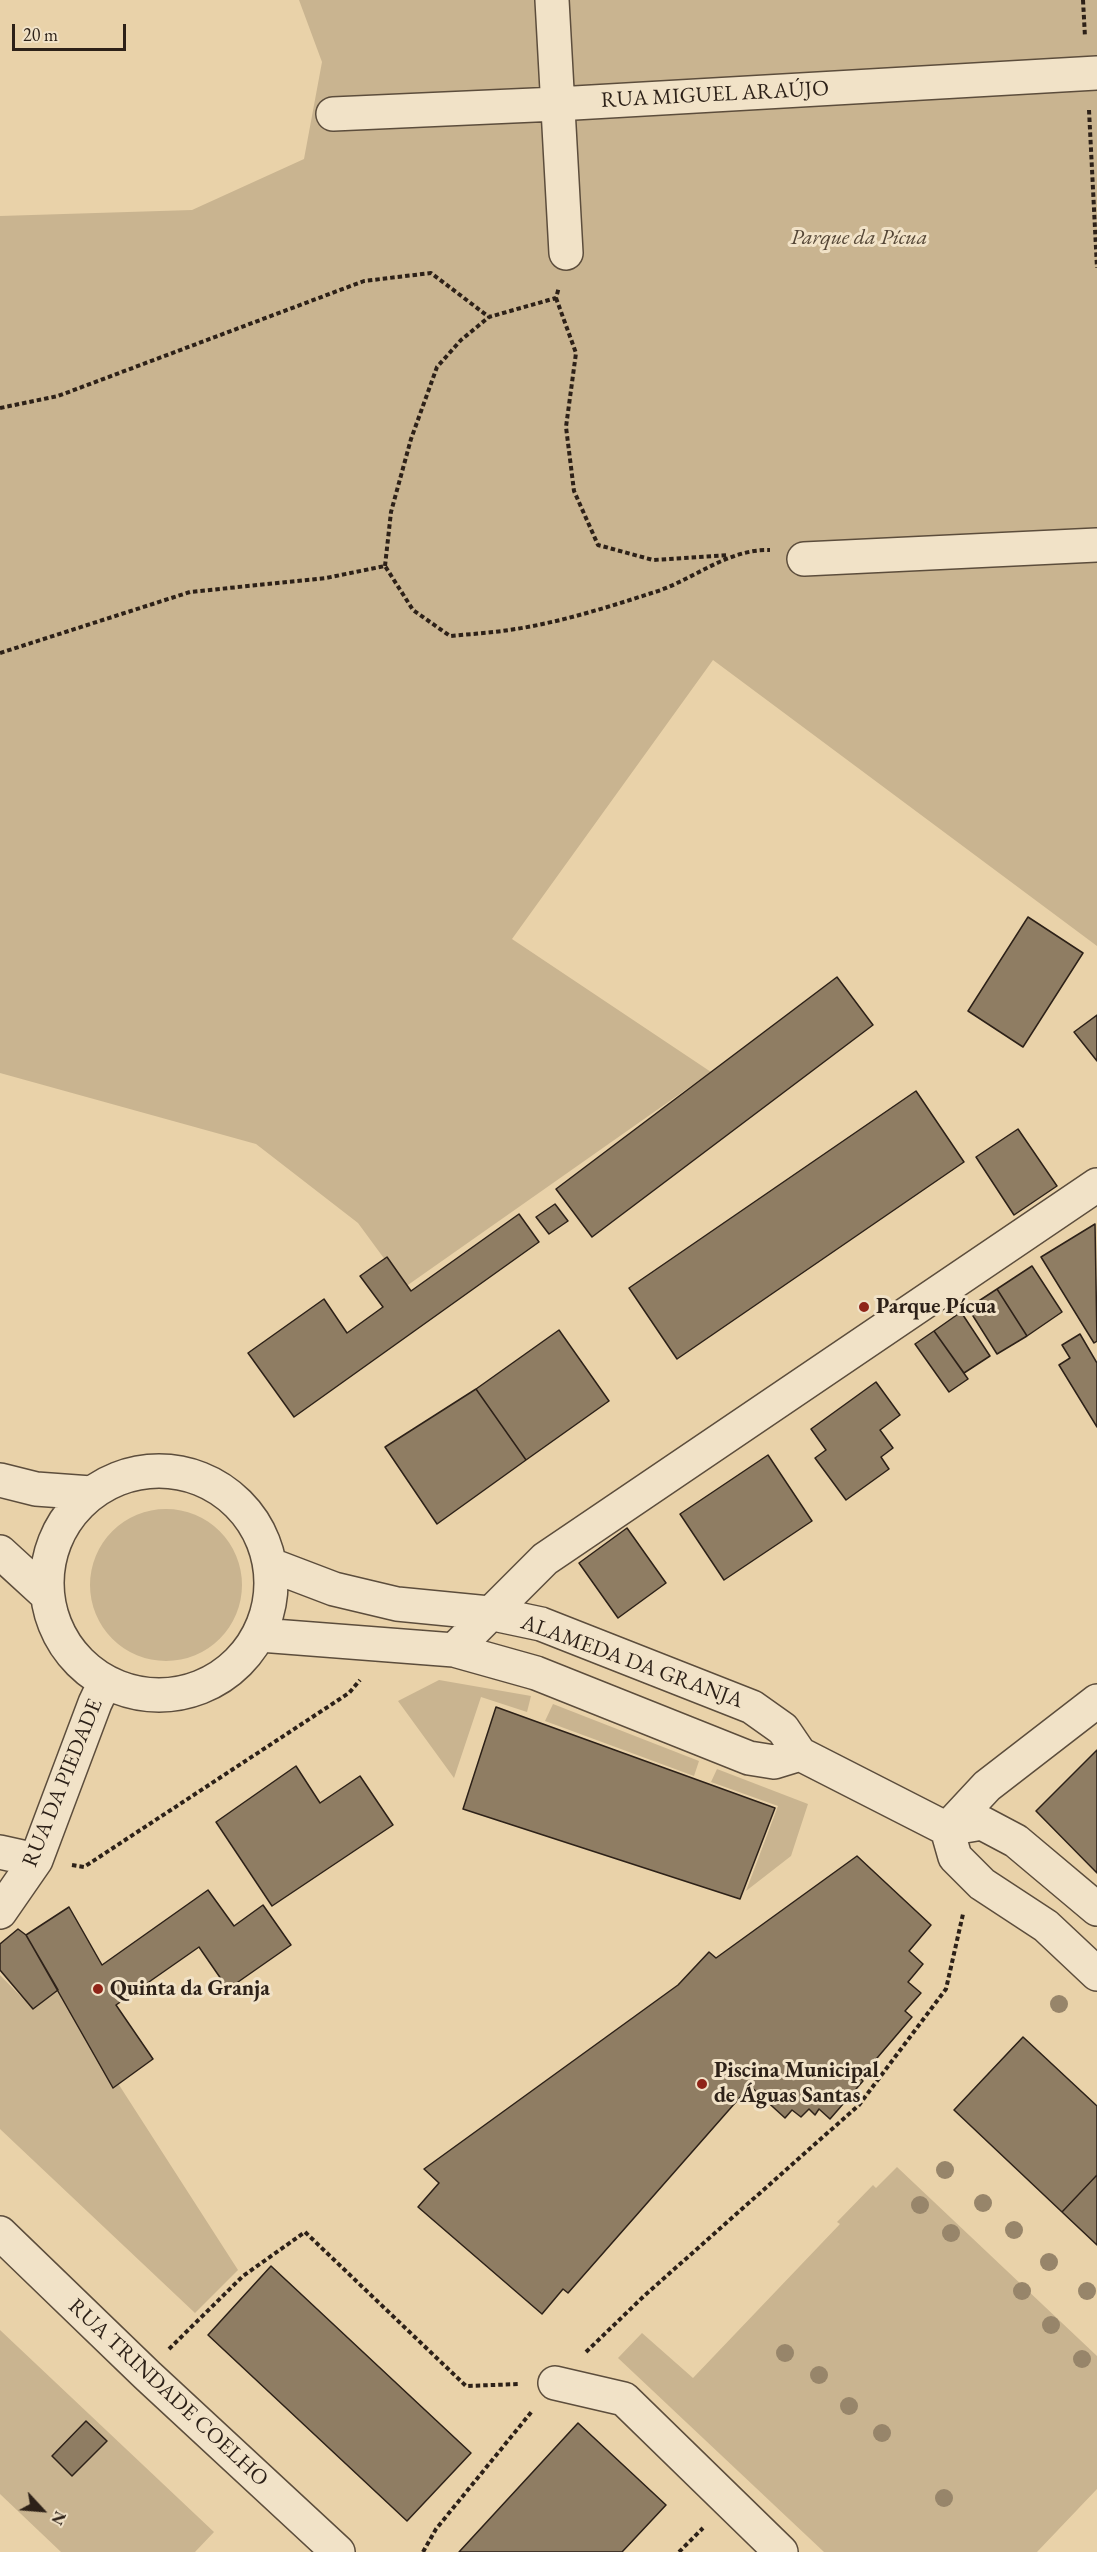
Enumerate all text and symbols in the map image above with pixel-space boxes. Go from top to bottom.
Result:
scale bar [15,12,129,50]
text: 20 m [23,23,58,46]
street label: RUA MIGUEL ARAÚJO [600,76,830,114]
park label: Parque da Pícua [790,225,928,251]
place label: Parque Pícua [876,1294,996,1320]
marker: Parque Pícua [857,1300,871,1314]
street label: ALAMEDA DA GRANJA [517,1609,747,1715]
street label: RUA DA PIEDADE [17,1695,109,1871]
place label: Quinta da Granja [110,1976,270,2002]
marker: Quinta da Granja [91,1982,105,1996]
place label: Piscina Municipal de Águas Santas [714,2058,879,2110]
marker: Piscina Municipal de Águas Santas [695,2077,709,2091]
street label: RUA TRINDADE COELHO [63,2293,273,2493]
north arrow [12,2480,72,2540]
text: N [46,2508,71,2529]

